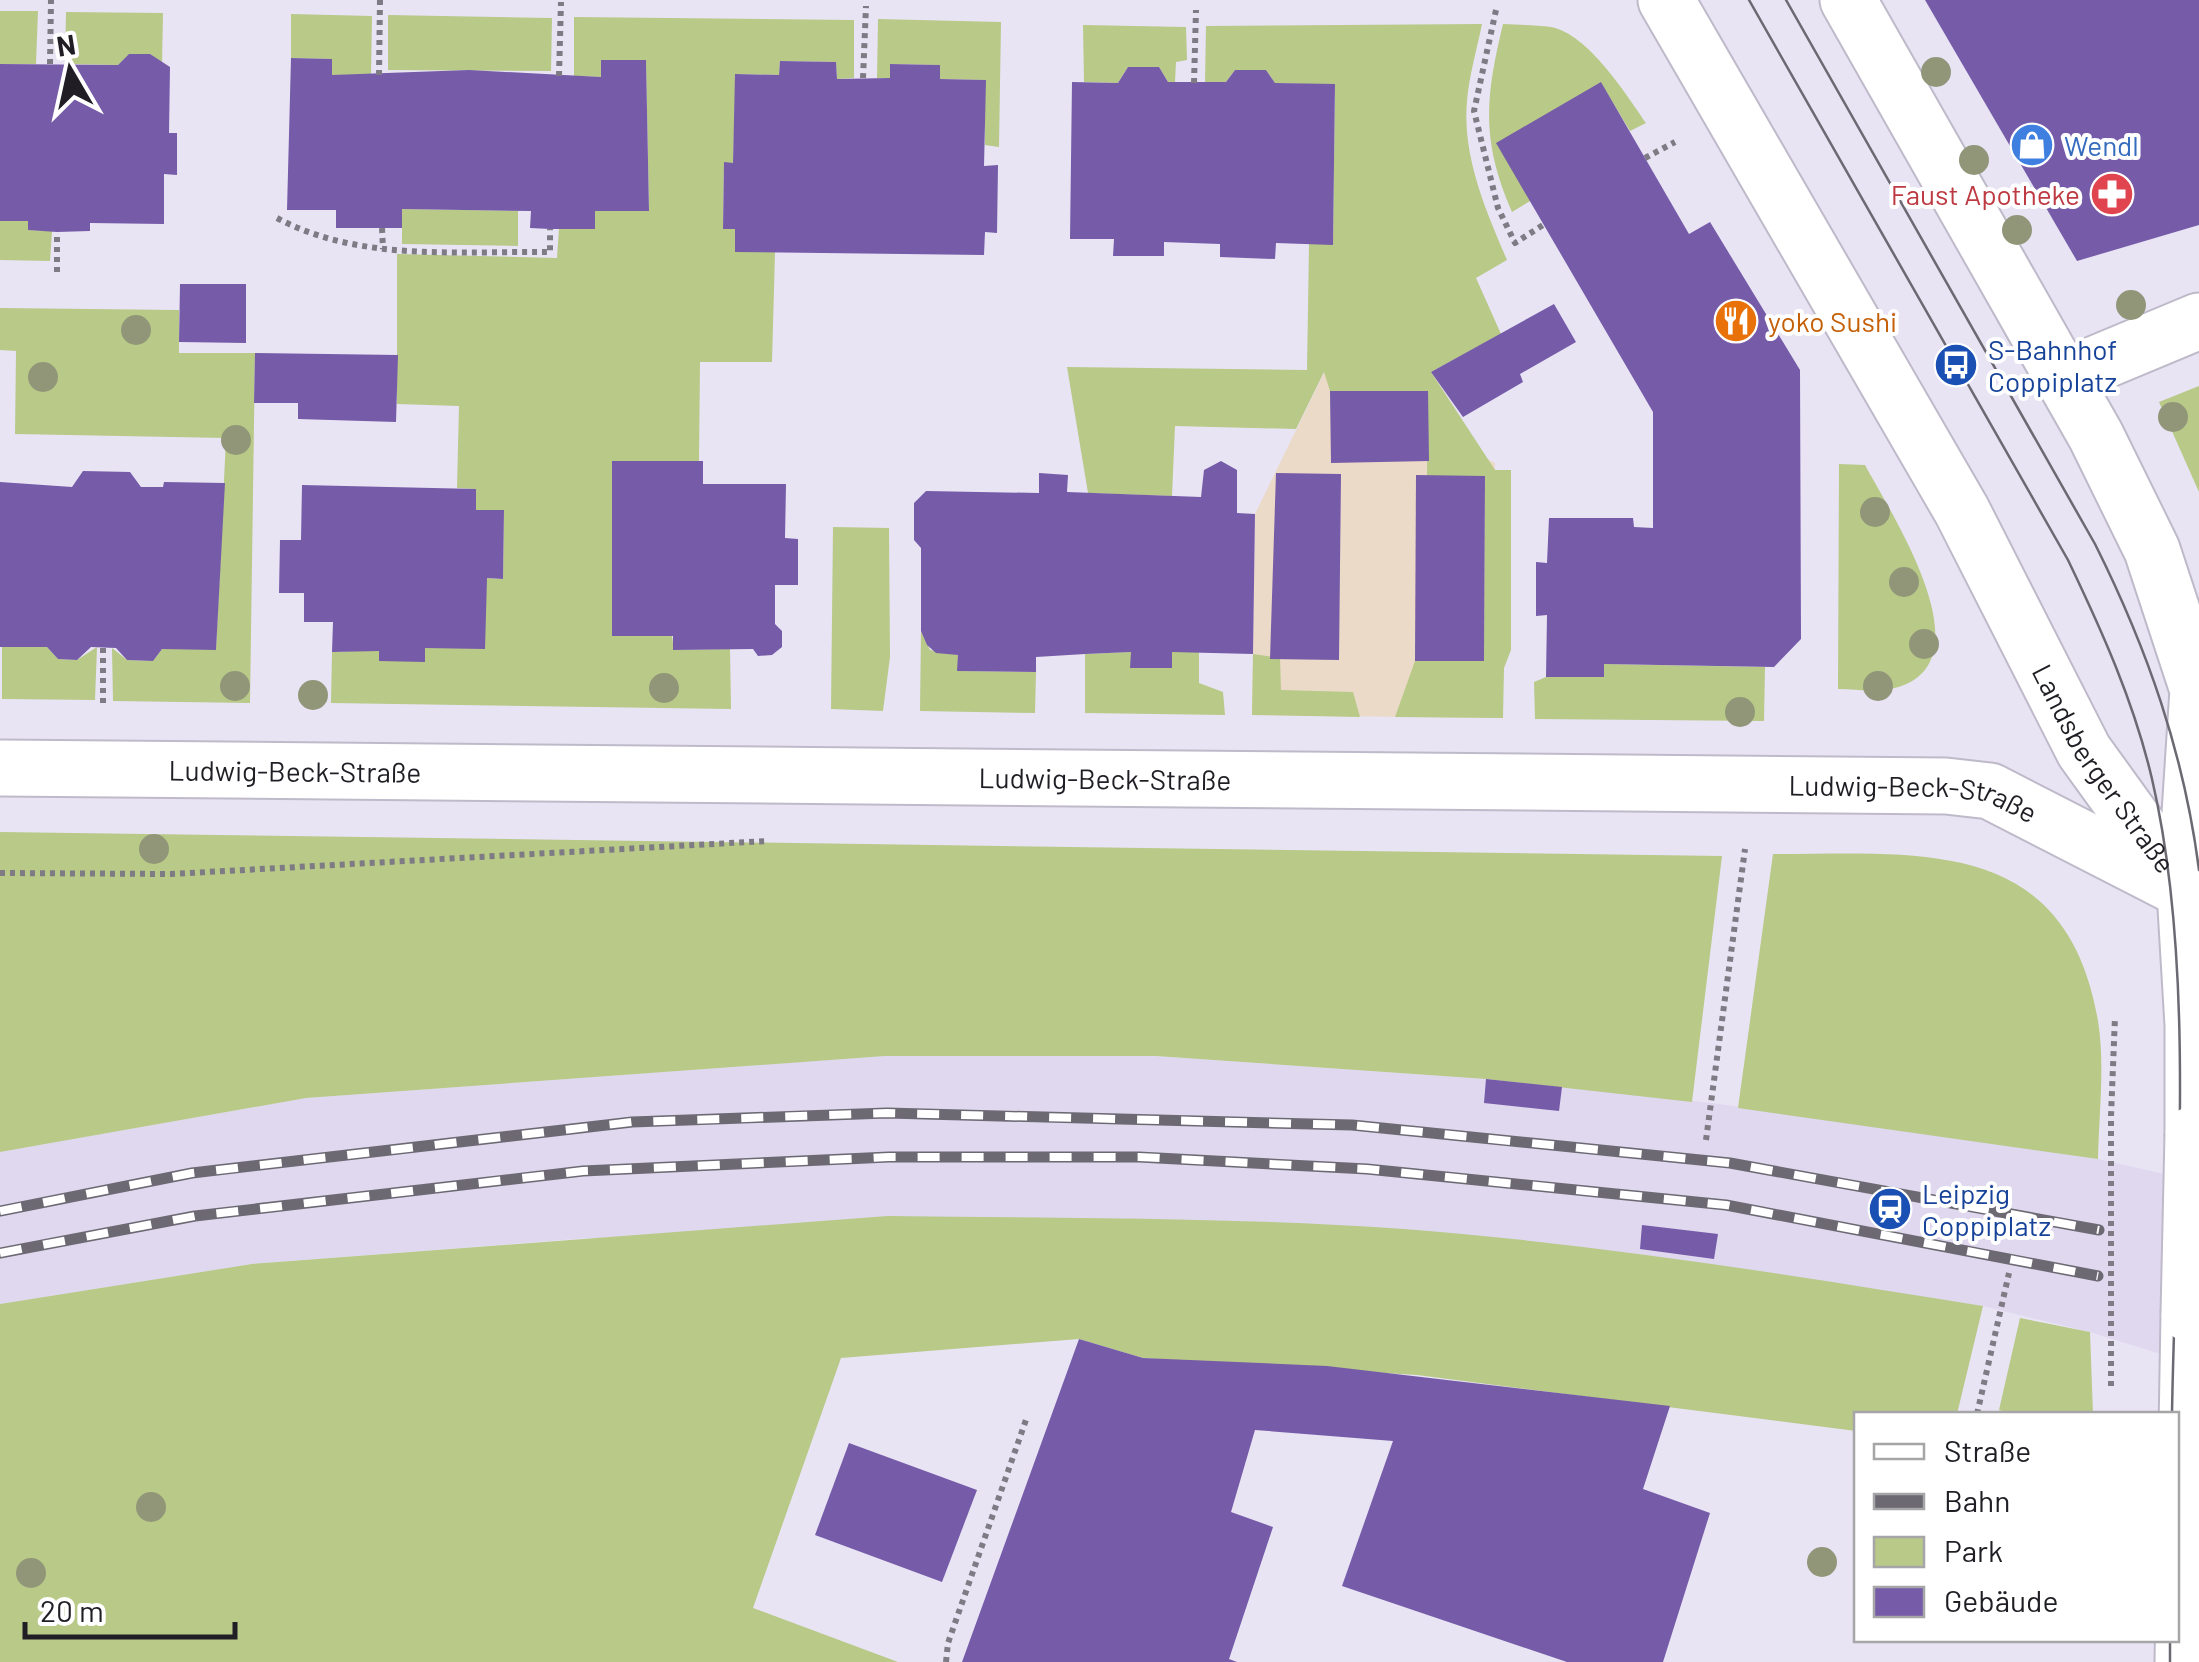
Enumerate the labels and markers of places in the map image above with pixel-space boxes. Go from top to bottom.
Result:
shop icon: Wendl [2009,122,2055,168]
place label: Wendl [2064,128,2139,162]
pharmacy icon: Faust Apotheke [2089,171,2135,217]
place label: Faust Apotheke [1891,177,2080,211]
restaurant icon: yoko Sushi [1713,298,1759,344]
place label: yoko Sushi [1768,304,1897,338]
place label: S-Bahnhof Coppiplatz [1988,332,2117,398]
bus stop icon: S-Bahnhof Coppiplatz [1933,342,1979,388]
place label: Leipzig Coppiplatz [1922,1176,2051,1242]
station icon: Leipzig Coppiplatz [1867,1186,1913,1232]

